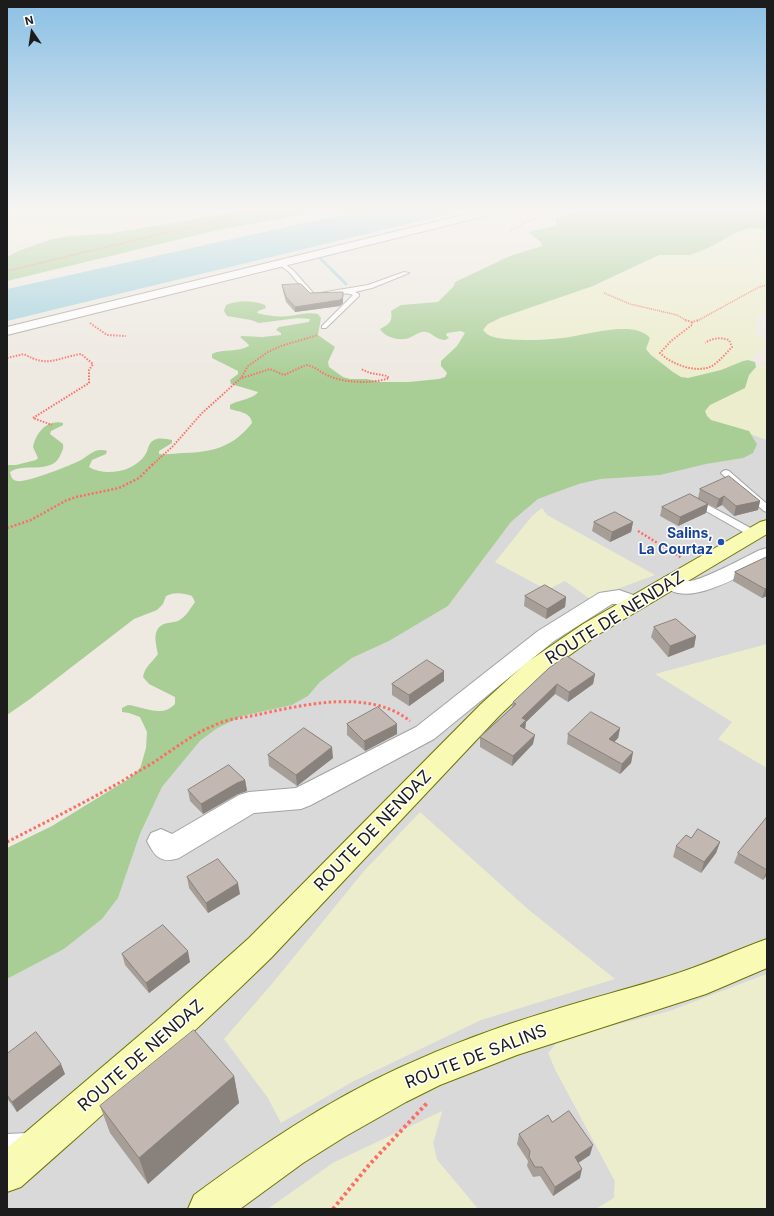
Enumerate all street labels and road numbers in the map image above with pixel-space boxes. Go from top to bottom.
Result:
street label: ROUTE DE NENDAZ [542,567,688,669]
street label: ROUTE DE NENDAZ [310,766,436,896]
street label: ROUTE DE NENDAZ [74,996,208,1116]
street label: ROUTE DE SALINS [402,1021,550,1093]

